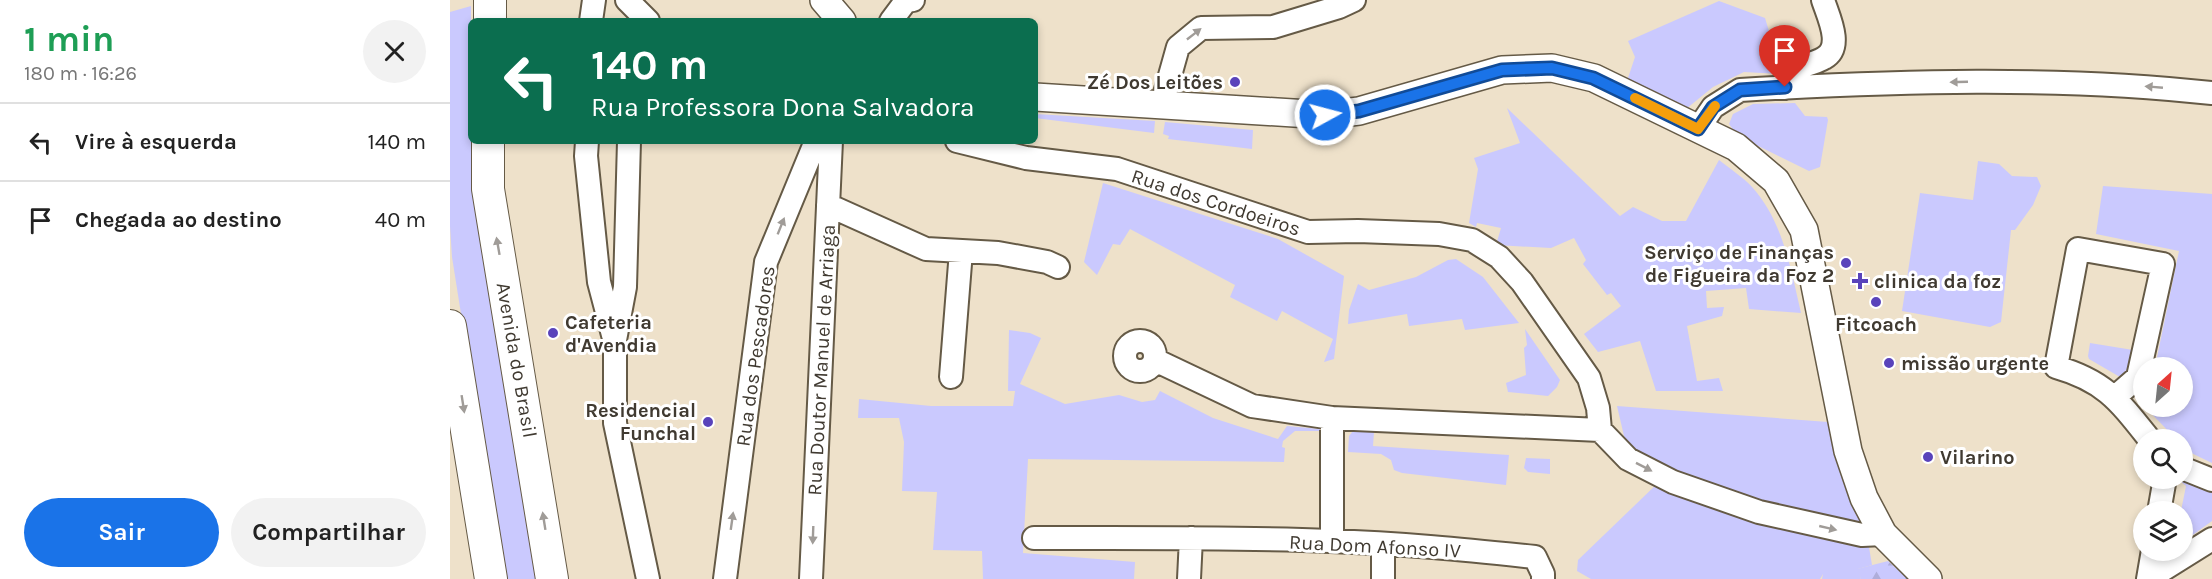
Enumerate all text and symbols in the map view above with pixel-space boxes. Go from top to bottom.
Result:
text: 1 min [24,18,114,60]
button: close [363,20,426,83]
pin [1759,25,1810,87]
one-way arrow [1186,28,1202,40]
icon: arrive [1768,34,1801,67]
text: 140 m [591,40,708,90]
icon: left [492,42,570,120]
text: 180 m · 16:26 [24,62,137,85]
place label: Zé Dos Leitões [1087,71,1223,94]
marker: Zé Dos Leitões [1228,75,1242,89]
one-way arrow [1949,77,1968,87]
one-way arrow [2144,82,2163,92]
position arrow [1293,83,1357,147]
text: Rua Professora Dona Salvadora [591,91,975,123]
icon: left [24,126,57,159]
text: Vire à esquerda [75,129,237,155]
text: 140 m [368,129,426,155]
street label: Rua dos Cordoeiros [1128,164,1303,241]
icon: arrive [24,204,57,237]
text: Chegada ao destino [75,207,282,233]
text: 40 m [375,207,426,233]
one-way arrow [777,217,786,235]
street label: Rua Doutor Manuel de Arriaga [803,224,840,496]
one-way arrow [493,236,502,255]
place label: Serviço de Finanças de Figueira da Foz 2 [1644,241,1834,287]
marker: Serviço de Finanças de Figueira da Foz 2 [1839,256,1853,270]
street label: Rua dos Pescadores [731,264,780,448]
place label: clinica da foz [1874,270,2001,293]
marker: clinica da foz [1851,272,1869,290]
street label: Avenida do Brasil [492,281,541,440]
marker: Fitcoach [1869,295,1883,309]
place label: Cafeteria d'Avendia [565,311,657,357]
place label: Fitcoach [1835,313,1917,336]
marker: Cafeteria d'Avendia [546,326,560,340]
place label: missão urgente [1901,352,2049,375]
marker: missão urgente [1882,356,1896,370]
north arrow [2133,357,2193,417]
map controls [2133,357,2193,561]
one-way arrow [459,395,468,414]
place label: Residencial Funchal [585,399,696,445]
marker: Residencial Funchal [701,415,715,429]
button: search [2133,429,2193,489]
place label: Vilarino [1940,446,2015,469]
marker: Vilarino [1921,450,1935,464]
one-way arrow [1635,463,1652,472]
button: Sair [24,498,219,567]
button: Compartilhar [231,498,426,567]
button: layers [2133,501,2193,561]
one-way arrow [728,511,737,530]
one-way arrow [539,512,548,531]
one-way arrow [1819,523,1838,533]
one-way arrow [808,526,817,545]
street label: Rua Dom Afonso IV [1289,531,1461,562]

